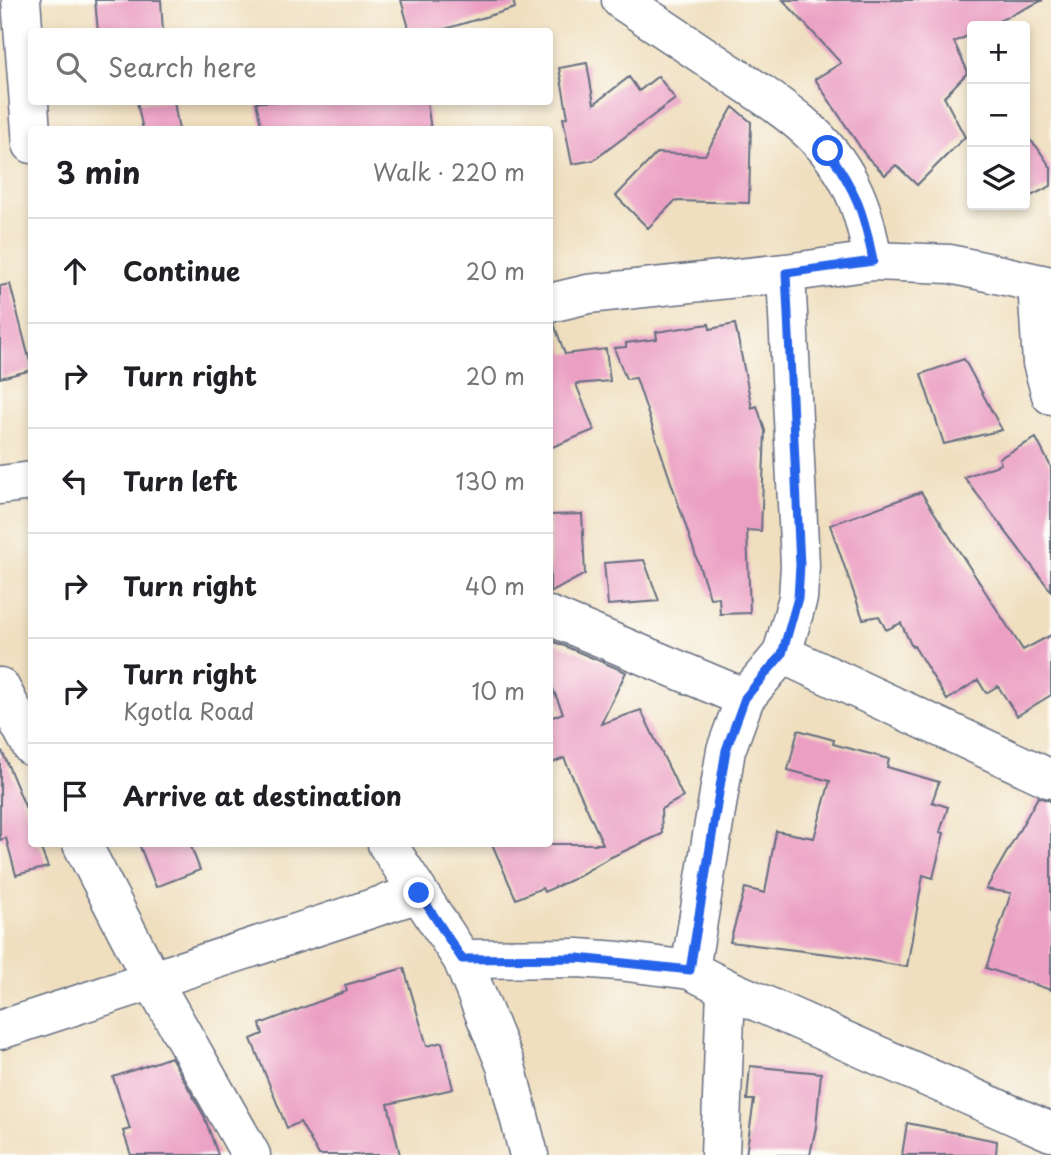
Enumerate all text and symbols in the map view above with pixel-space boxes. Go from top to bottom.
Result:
map controls [967,21,1030,210]
button: + [967,21,1030,84]
search box [28,28,553,105]
text: Search here [108,47,257,86]
icon: search [52,48,90,86]
button: − [967,84,1030,147]
route start [812,135,843,166]
button: layers [967,147,1030,210]
text: 3 min [56,149,141,194]
text: Walk · 220 m [373,154,525,189]
text: Continue [123,251,240,290]
icon: ahead [56,252,94,290]
text: 20 m [466,253,525,288]
text: Turn right [123,356,257,395]
icon: right [56,357,94,395]
text: 20 m [466,358,525,393]
text: Turn left [123,461,238,500]
icon: left [56,462,94,500]
text: 130 m [455,463,525,498]
text: Turn right [123,566,257,605]
icon: right [56,567,94,605]
text: 40 m [465,568,525,603]
text: Turn right [123,654,257,693]
icon: right [56,672,94,710]
text: 10 m [471,673,525,708]
text: Kgotla Road [123,693,255,728]
text: Arrive at destination [123,776,402,815]
icon: arrive [56,777,94,815]
route end [403,877,434,908]

